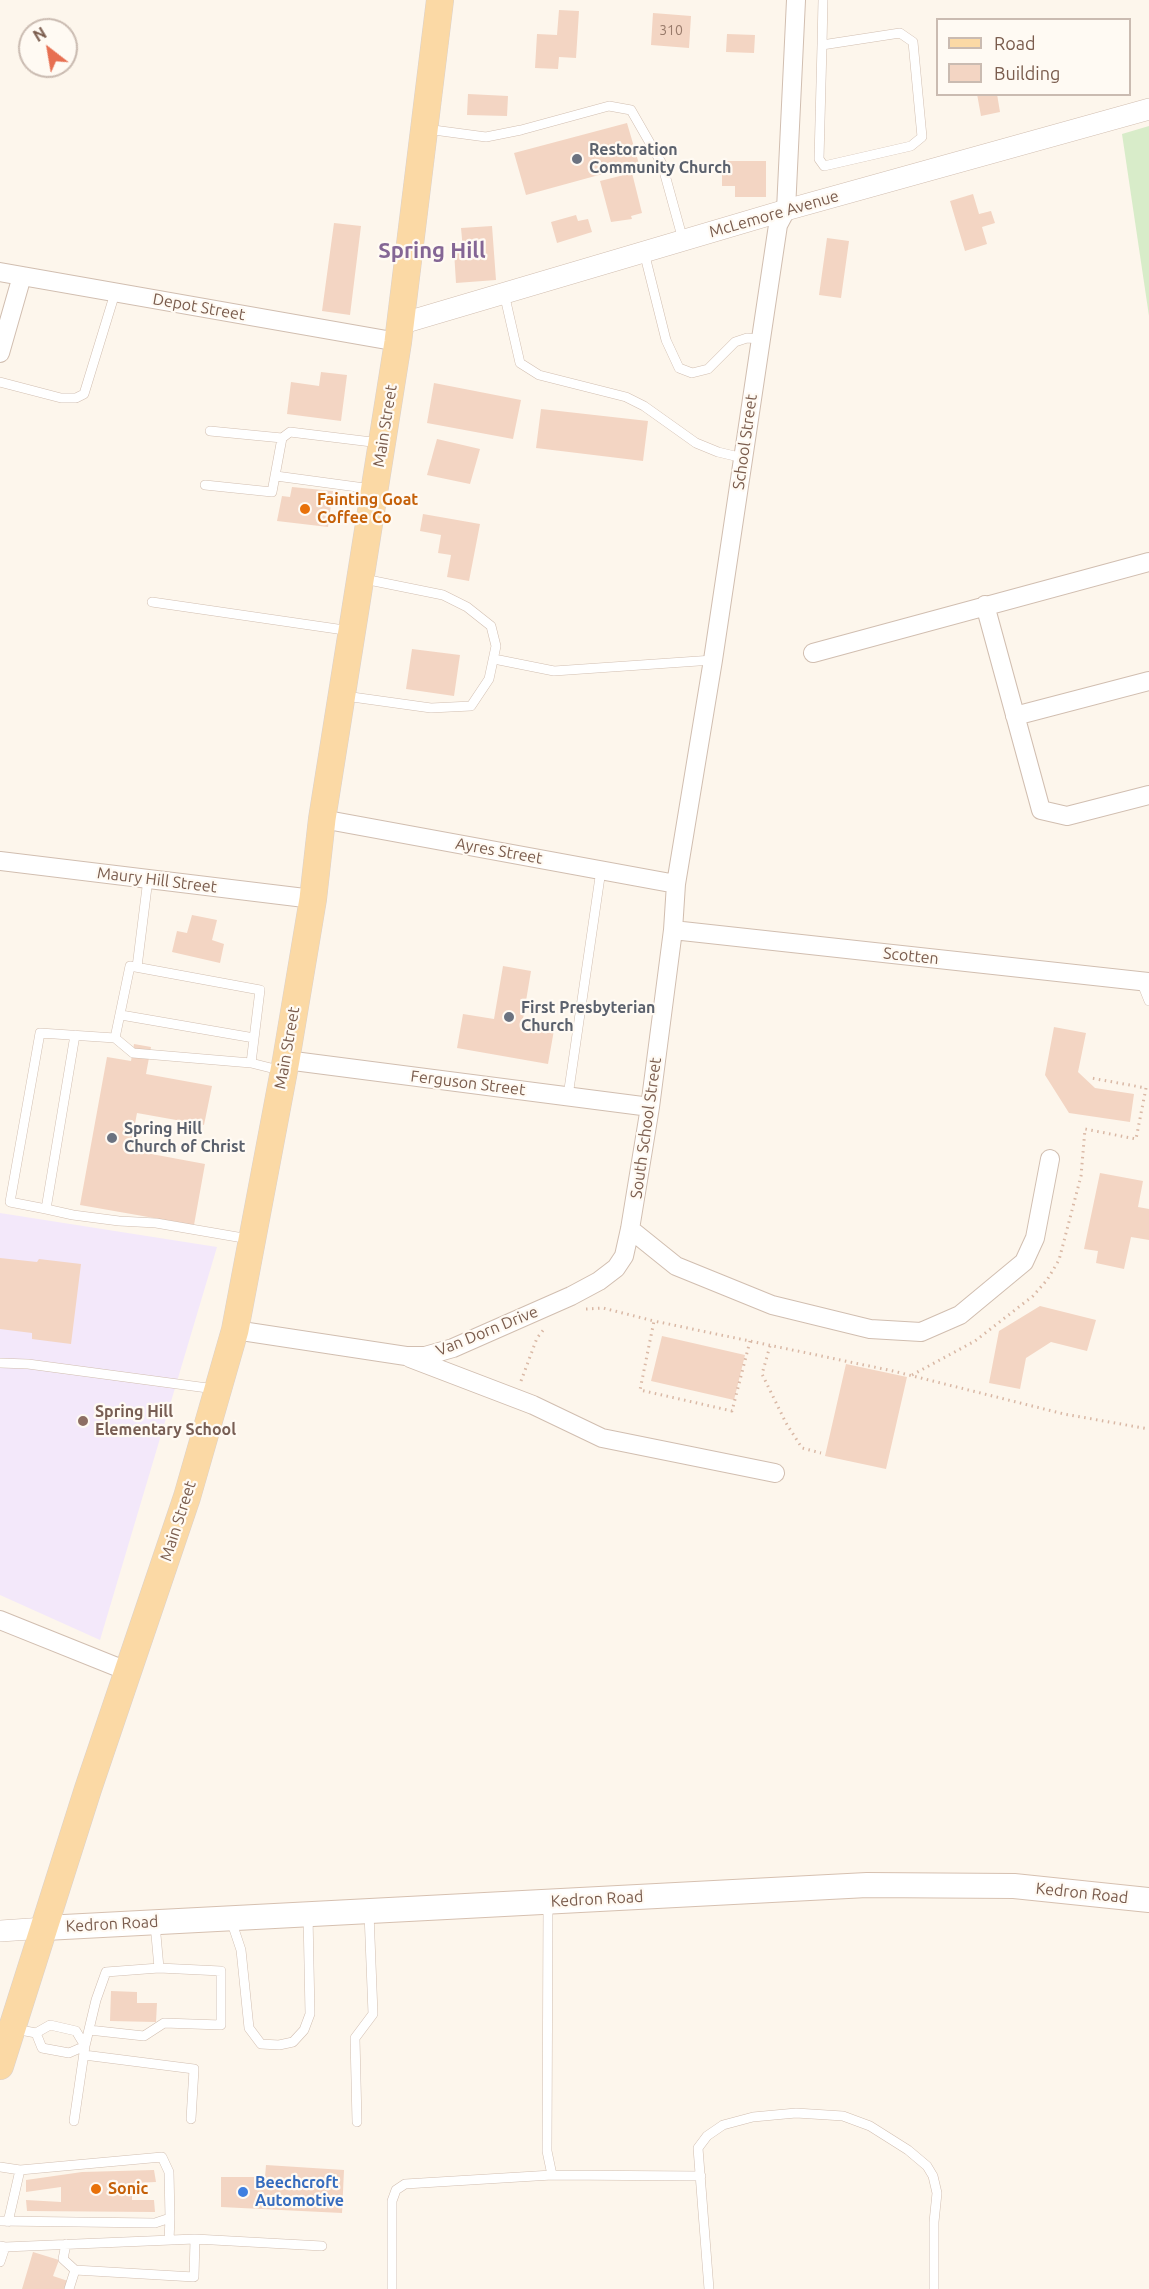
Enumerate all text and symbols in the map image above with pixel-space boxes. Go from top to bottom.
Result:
north arrow [18,18,78,78]
legend [936,18,1131,96]
house number: 310 [659,22,683,38]
text: N [30,23,50,45]
text: Road [994,33,1036,53]
text: Building [994,63,1060,83]
place label: Restoration Community Church [589,140,731,178]
marker: Restoration Community Church [570,152,584,166]
street label: McLemore Avenue [707,186,841,242]
district label: Spring Hill [378,238,486,264]
street label: Depot Street [151,289,247,325]
street label: Main Street [369,383,401,469]
street label: School Street [729,393,761,491]
place label: Fainting Goat Coffee Co [317,490,418,528]
marker: Fainting Goat Coffee Co [298,502,312,516]
street label: Ayres Street [454,834,544,868]
street label: Maury Hill Street [96,863,218,897]
street label: Scotten [882,944,940,968]
place label: First Presbyterian Church [521,998,655,1036]
street label: Main Street [270,1005,304,1091]
marker: First Presbyterian Church [502,1010,516,1024]
street label: South School Street [627,1056,665,1200]
street label: Ferguson Street [410,1066,526,1100]
place label: Spring Hill Church of Christ [124,1119,245,1157]
marker: Spring Hill Church of Christ [105,1131,119,1145]
street label: Van Dorn Drive [433,1302,541,1360]
place label: Spring Hill Elementary School [95,1402,236,1440]
marker: Spring Hill Elementary School [76,1414,90,1428]
street label: Main Street [156,1478,200,1564]
street label: Kedron Road [1035,1879,1129,1907]
street label: Kedron Road [550,1887,644,1911]
street label: Kedron Road [65,1912,159,1936]
place label: Beechcroft Automotive [255,2173,344,2211]
place label: Sonic [108,2179,148,2199]
marker: Sonic [89,2182,103,2196]
marker: Beechcroft Automotive [236,2185,250,2199]

